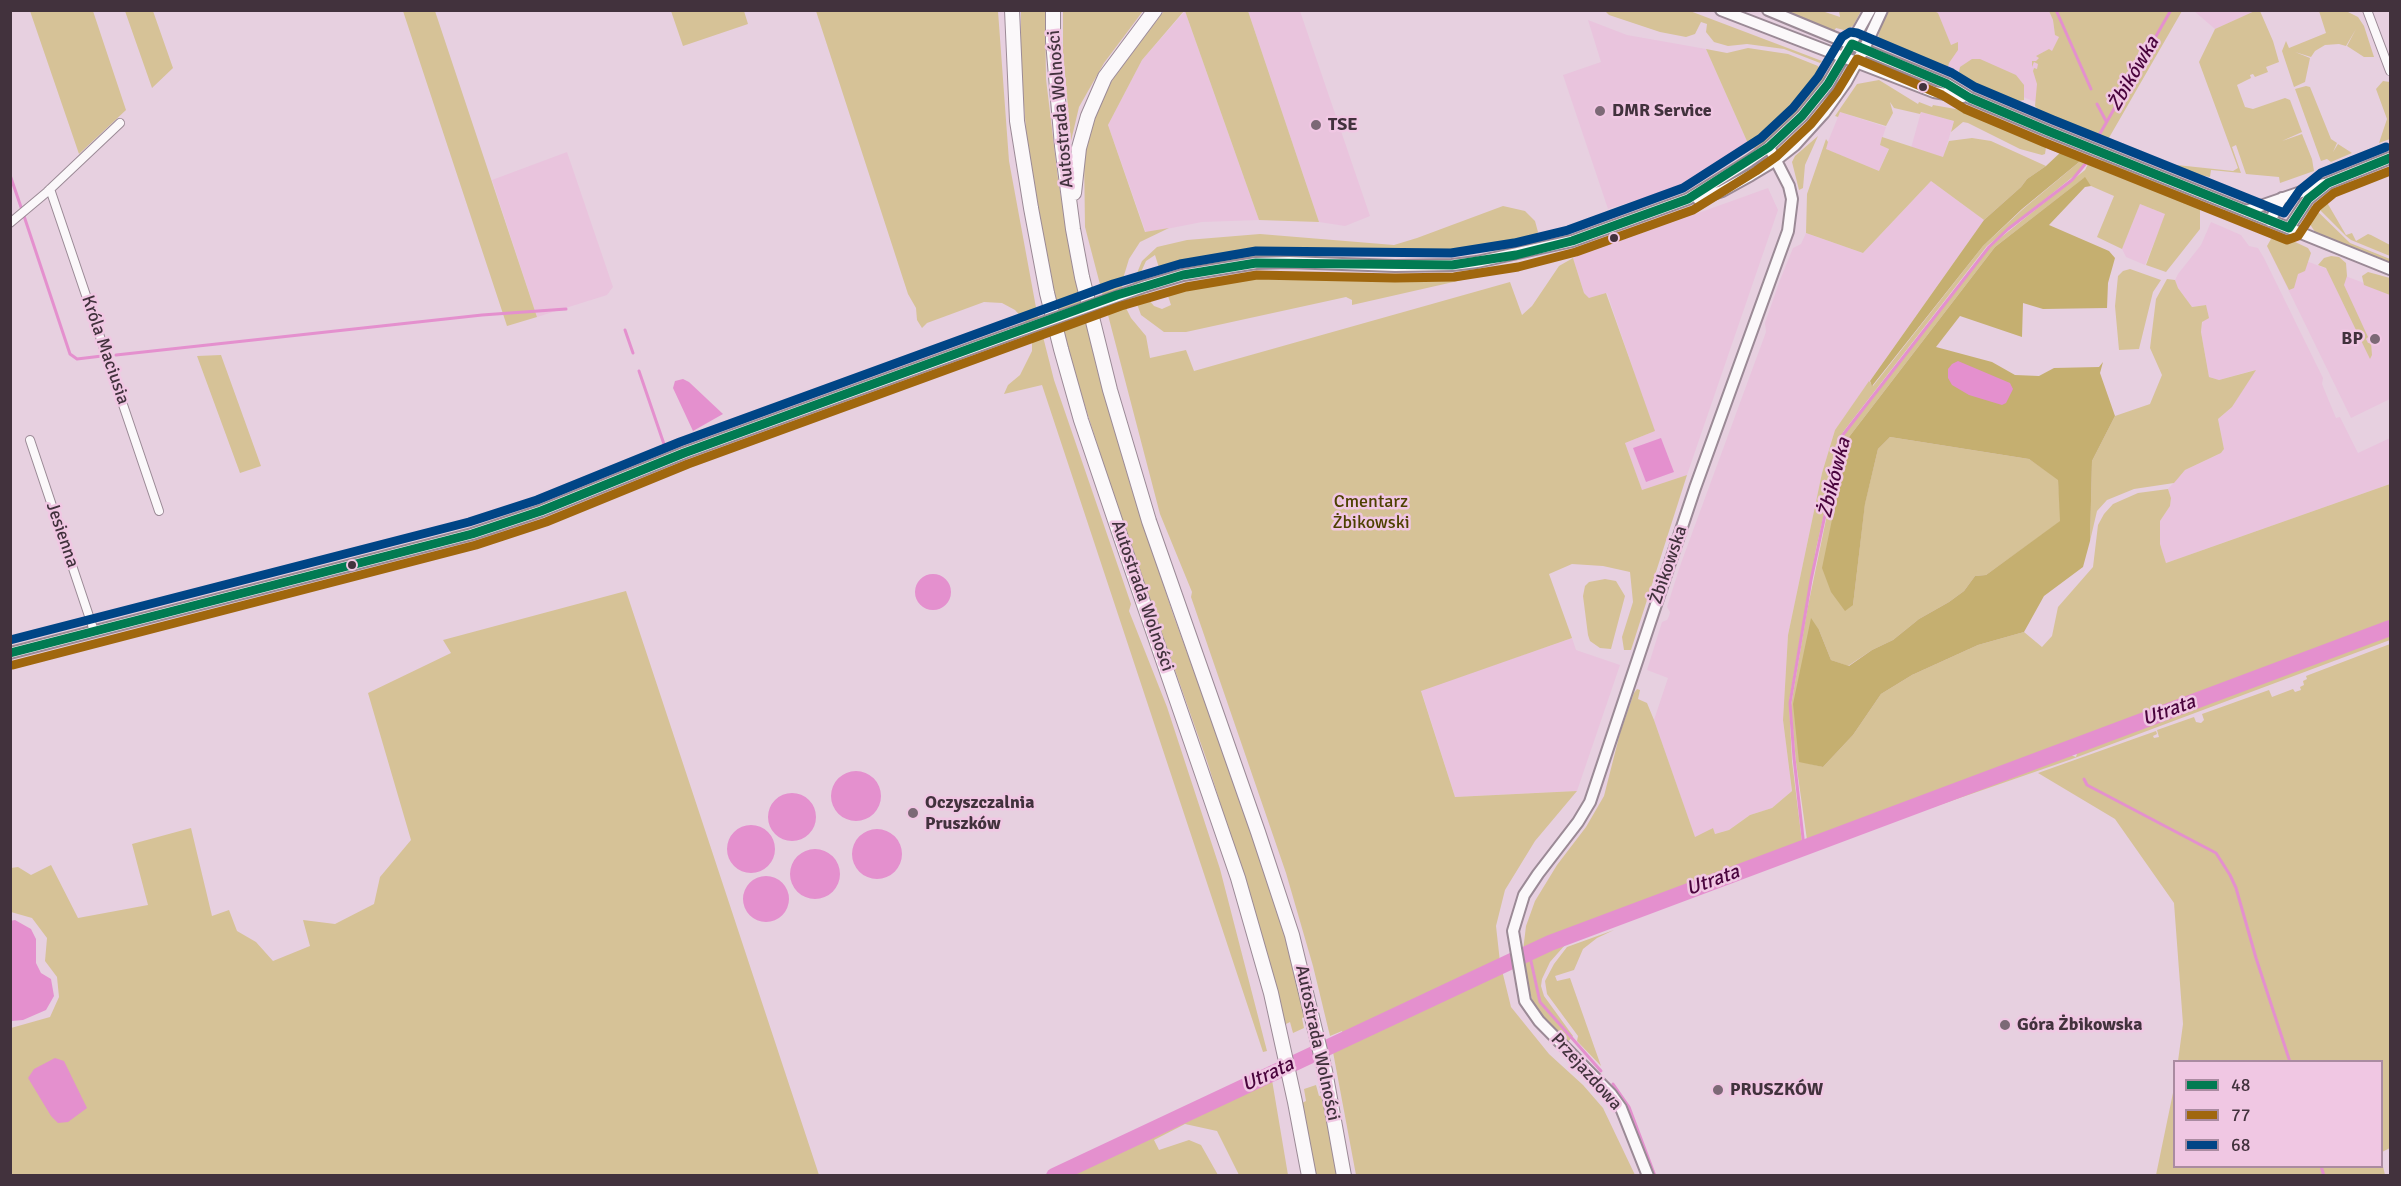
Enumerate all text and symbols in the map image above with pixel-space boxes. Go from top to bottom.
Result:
street label: Autostrada Wolności [1043,29,1079,189]
water label: Żbikówka [2103,33,2165,115]
unlabelled marker [1917,81,1929,93]
place label: DMR Service [1612,100,1712,122]
marker: DMR Service [1593,104,1607,118]
place label: TSE [1328,114,1358,136]
marker: TSE [1309,118,1323,132]
unlabelled marker [1608,232,1620,244]
street label: Króla Maciusia [76,293,134,407]
place label: BP [2341,328,2363,350]
marker: BP [2368,332,2382,346]
water label: Żbikówka [1813,435,1857,521]
park label: Cmentarz Żbikowski [1332,491,1410,534]
street label: Jesienna [41,500,83,570]
street label: Autostrada Wolności [1106,518,1178,674]
street label: Żbikowska [1646,523,1692,607]
unlabelled marker [346,559,358,571]
water label: Utrata [2139,690,2199,732]
place label: Oczyszczalnia Pruszków [925,792,1034,834]
marker: Oczyszczalnia Pruszków [906,806,920,820]
water label: Utrata [1683,860,1743,902]
street label: Autostrada Wolności [1290,963,1344,1123]
place label: Góra Żbikowska [2017,1014,2142,1036]
marker: Góra Żbikowska [1998,1018,2012,1032]
street label: Przejazdowa [1546,1029,1626,1115]
water label: Utrata [1238,1053,1298,1097]
legend [2173,1060,2383,1168]
text: 48 [2231,1074,2250,1096]
place label: PRUSZKÓW [1730,1079,1823,1101]
marker: PRUSZKÓW [1711,1083,1725,1097]
text: 77 [2231,1104,2250,1126]
text: 68 [2231,1134,2250,1156]

